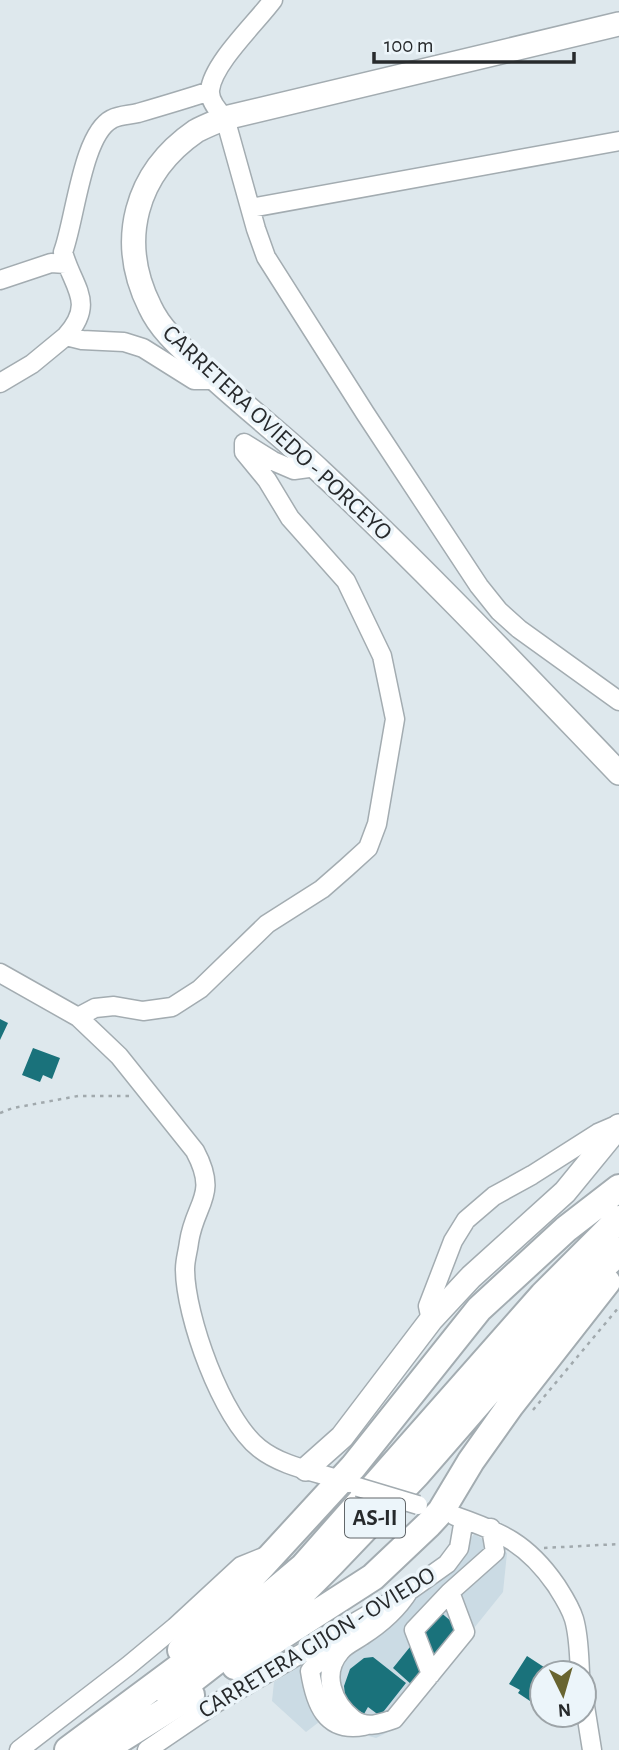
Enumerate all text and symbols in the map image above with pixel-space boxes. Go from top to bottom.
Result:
scale bar [374,21,574,65]
text: 100 m [384,35,434,56]
street label: CARRETERA OVIEDO - PORCEYO [158,321,396,545]
road number: AS-II [345,1498,405,1538]
street label: CARRETERA GIJON - OVIEDO [195,1563,439,1723]
north arrow [528,1659,598,1729]
text: N [557,1699,572,1719]

